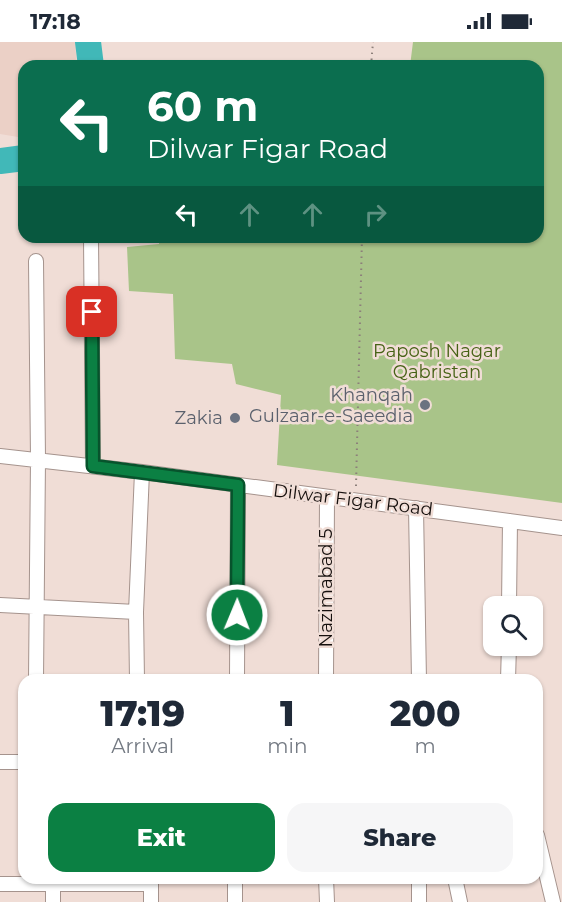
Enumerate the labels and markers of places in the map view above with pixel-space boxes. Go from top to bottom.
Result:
pin [66,286,117,337]
place label: Khanqah Gulzaar-e-Saeedia [249,384,413,427]
marker: Khanqah Gulzaar-e-Saeedia [418,398,432,412]
place label: Zakia [174,407,223,429]
marker: Zakia [228,411,242,425]

